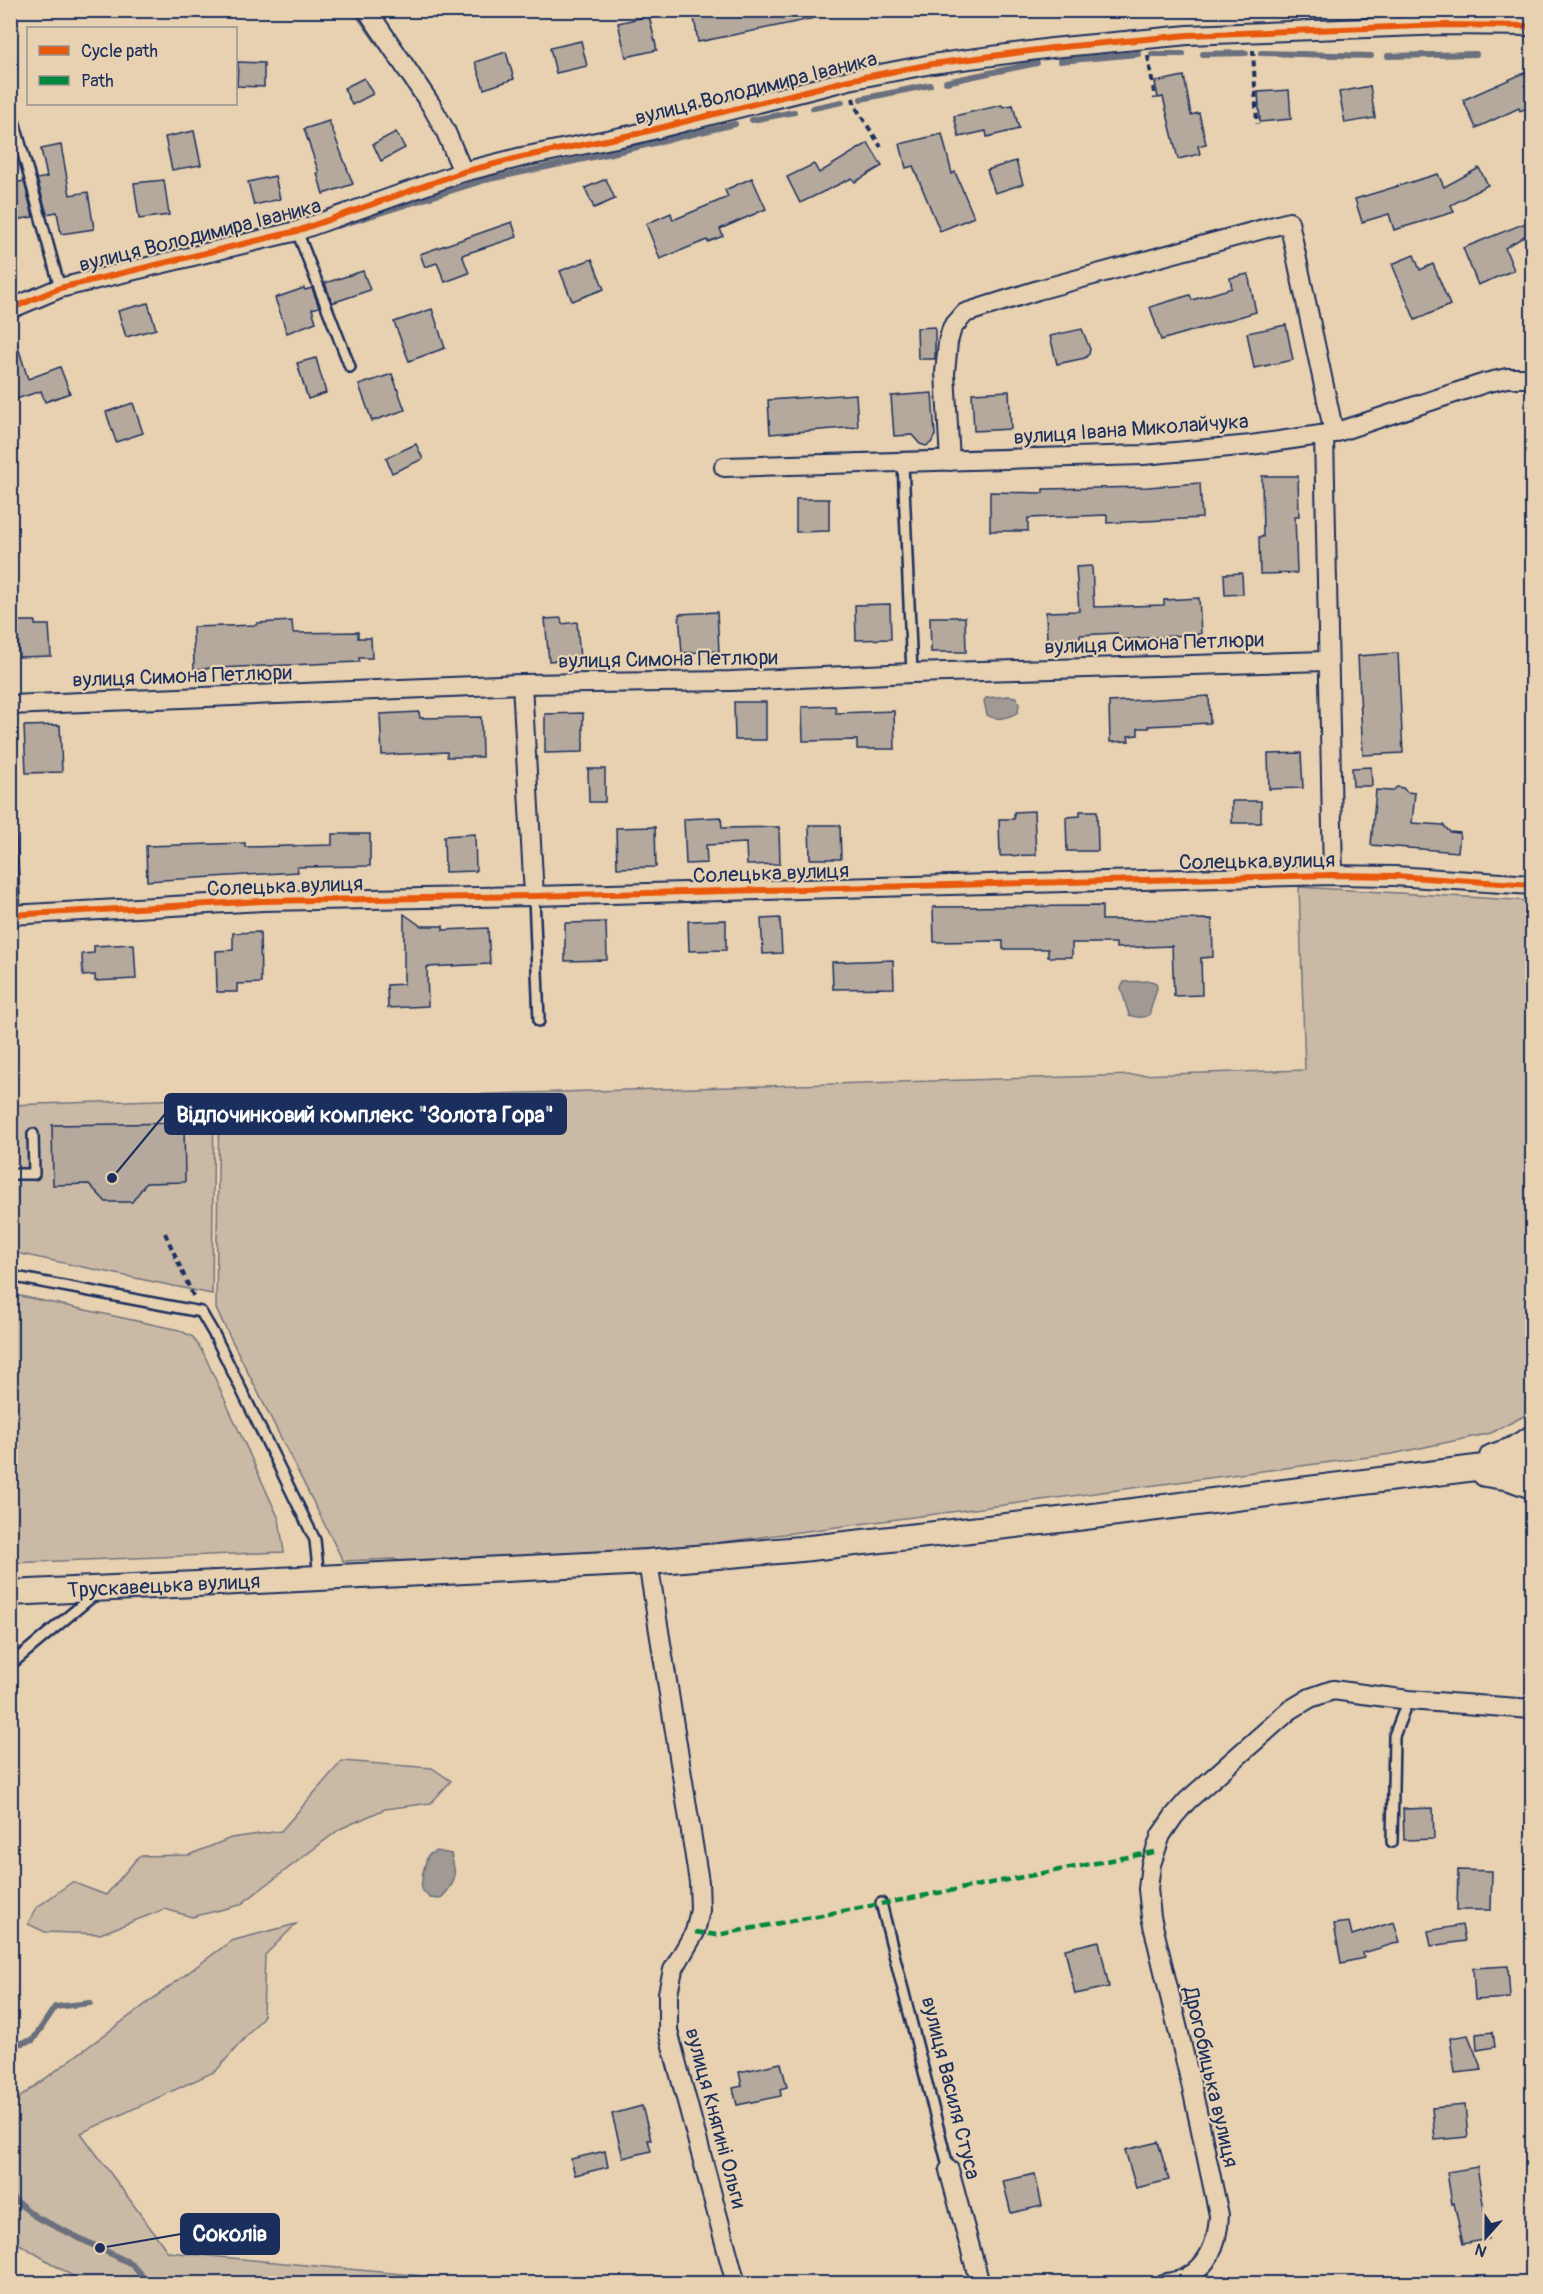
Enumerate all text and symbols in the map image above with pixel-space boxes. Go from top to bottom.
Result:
legend [27,27,237,105]
text: Cycle path [81,40,158,63]
street label: вулиця Володимира Іваника [632,45,880,132]
text: Path [81,70,114,93]
street label: вулиця Володимира Іваника [76,192,324,279]
street label: вулиця Івана Миколайчука [1013,408,1250,451]
street label: вулиця Симона Петлюри [1044,626,1264,661]
street label: вулиця Симона Петлюри [558,644,778,675]
street label: вулиця Симона Петлюри [72,659,292,694]
street label: Солецька вулиця [1179,847,1335,876]
street label: Солецька вулиця [692,857,850,890]
street label: Солецька вулиця [206,870,364,903]
callout: Відпочинковий комплекс "Золота Гора" [165,1094,566,1134]
text: Відпочинковий комплекс "Золота Гора" [176,1101,554,1129]
street label: Трускавецька вулиця [67,1568,261,1604]
street label: Дрогобицька вулиця [1176,1983,1244,2170]
street label: вулиця Василя Стуса [915,1994,986,2182]
street label: вулиця Княгині Ольги [678,2025,753,2211]
north arrow [1456,2207,1516,2267]
callout: Соколів [181,2214,279,2254]
text: Соколів [193,2220,268,2248]
text: N [1472,2239,1490,2261]

